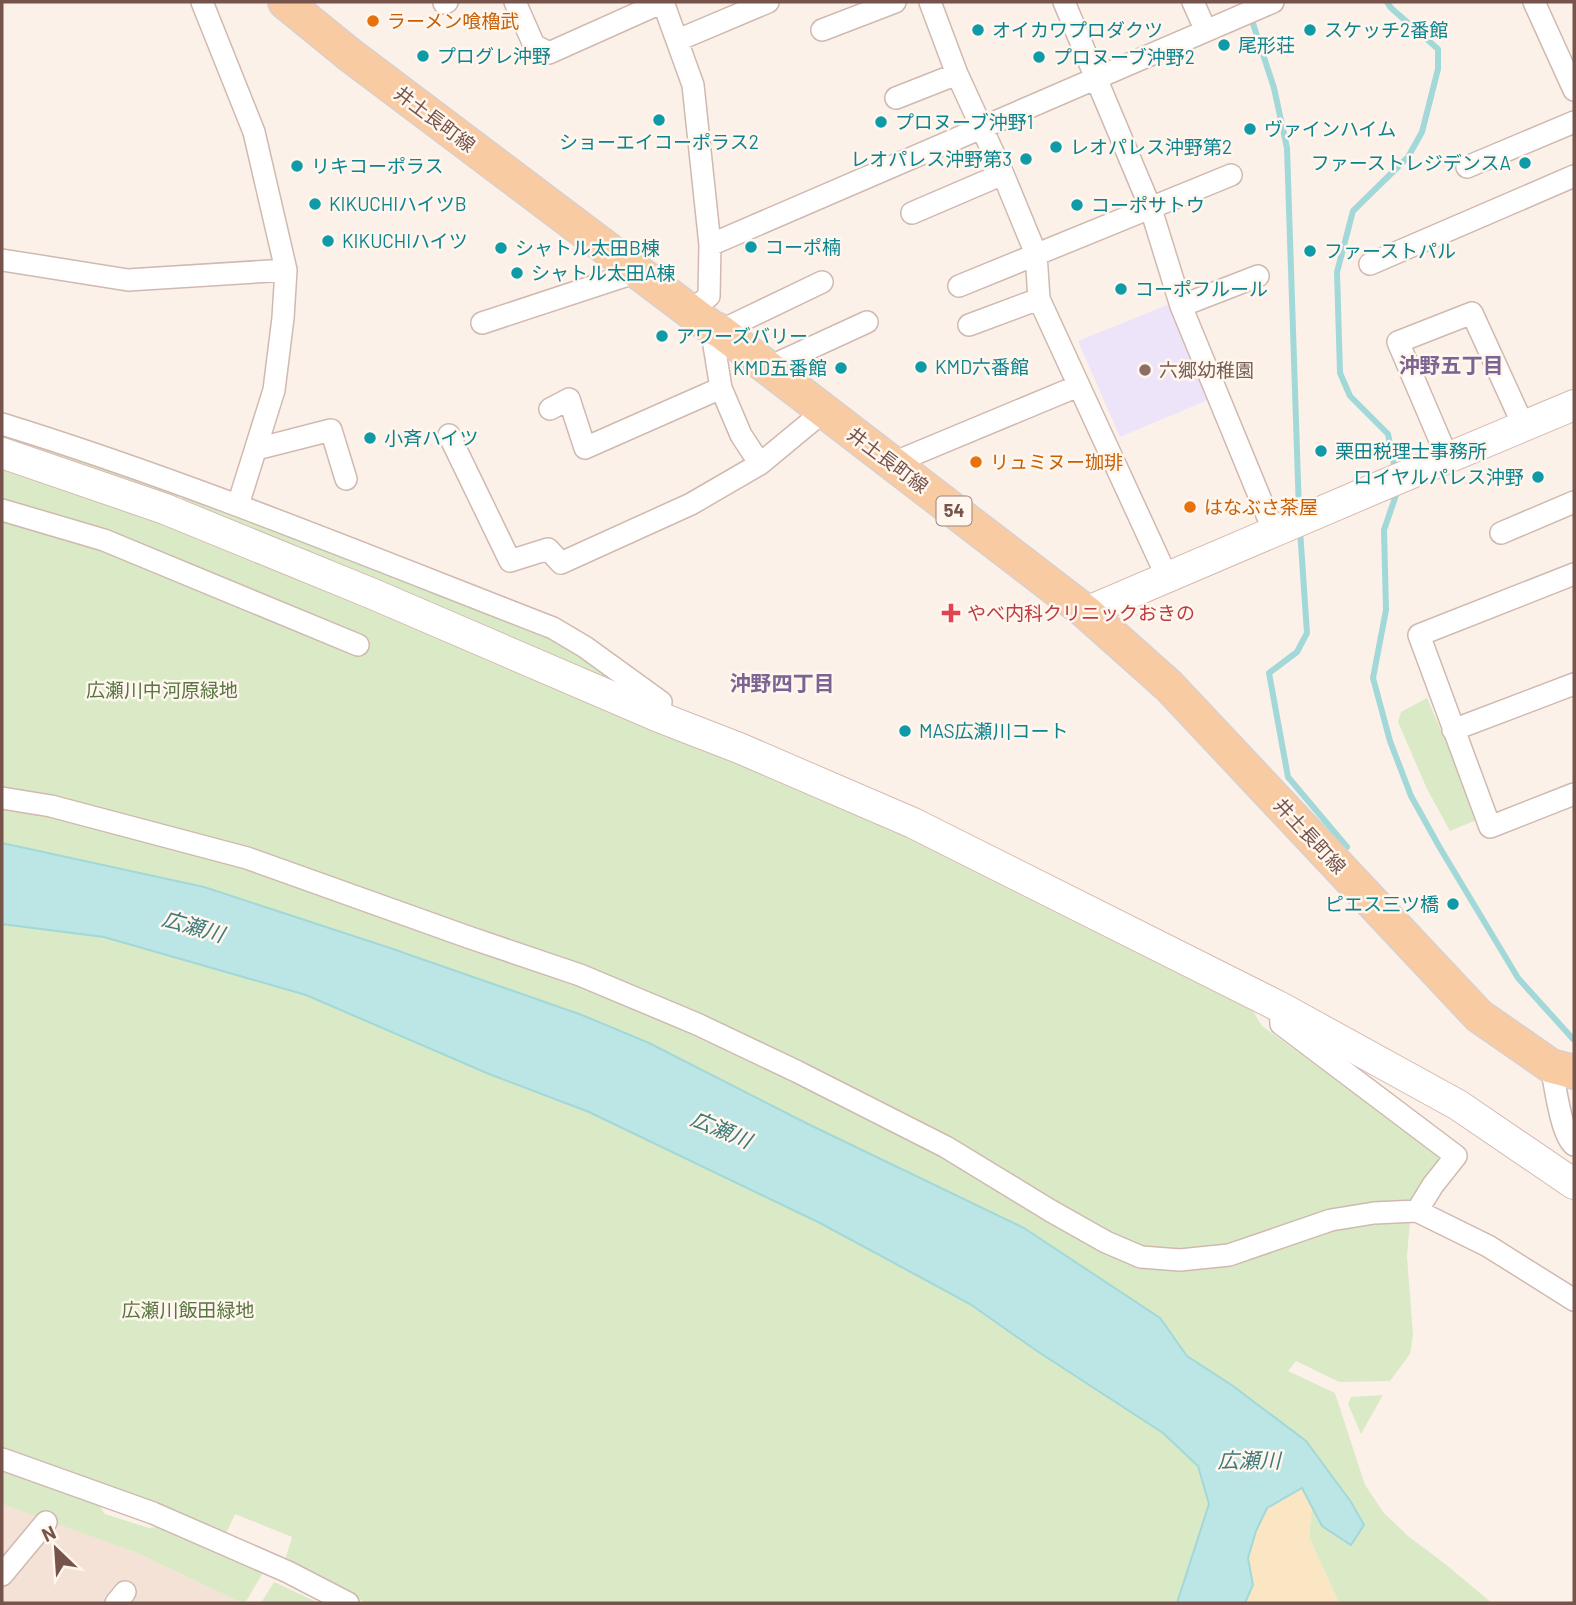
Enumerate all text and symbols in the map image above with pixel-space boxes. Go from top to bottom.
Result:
place label: ラーメン喰櫓武 [387,9,519,32]
marker: ラーメン喰櫓武 [365,13,381,29]
place label: オイカワプロダクツ [992,18,1163,41]
place label: スケッチ2番館 [1324,18,1448,41]
marker: オイカワプロダクツ [970,22,986,38]
marker: スケッチ2番館 [1302,22,1318,38]
place label: 尾形荘 [1238,33,1295,56]
marker: 尾形荘 [1216,37,1232,53]
place label: プログレ沖野 [437,44,551,67]
place label: プロヌーブ沖野2 [1053,45,1195,68]
marker: プログレ沖野 [415,48,431,64]
marker: プロヌーブ沖野2 [1031,49,1047,65]
street label: 井土長町線 [390,81,480,156]
place label: プロヌーブ沖野1 [895,110,1034,133]
marker: ショーエイコーポラス2 [651,112,667,128]
marker: プロヌーブ沖野1 [873,114,889,130]
place label: ヴァインハイム [1264,117,1396,140]
marker: ヴァインハイム [1242,121,1258,137]
place label: ショーエイコーポラス2 [559,130,759,153]
place label: レオパレス沖野第2 [1070,135,1232,158]
marker: レオパレス沖野第2 [1048,139,1064,155]
place label: レオパレス沖野第3 [850,147,1012,170]
marker: レオパレス沖野第3 [1018,151,1034,167]
place label: ファーストレジデンスA [1311,151,1511,174]
place label: リキコーポラス [311,154,444,177]
marker: ファーストレジデンスA [1517,155,1533,171]
marker: リキコーポラス [289,158,305,174]
place label: KIKUCHIハイツB [329,192,467,215]
place label: コーポサトウ [1091,193,1205,216]
marker: KIKUCHIハイツB [307,196,323,212]
marker: コーポサトウ [1069,197,1085,213]
place label: KIKUCHIハイツ [342,229,468,252]
marker: KIKUCHIハイツ [320,233,336,249]
place label: コーポ楠 [765,235,841,258]
place label: シャトル太田B棟 [515,236,660,259]
marker: コーポ楠 [743,239,759,255]
place label: ファーストパル [1324,239,1456,262]
marker: シャトル太田B棟 [493,240,509,256]
marker: ファーストパル [1302,243,1318,259]
place label: シャトル太田A棟 [531,261,676,284]
marker: シャトル太田A棟 [509,265,525,281]
place label: コーポフルール [1135,277,1268,300]
marker: コーポフルール [1113,281,1129,297]
place label: アワーズバリー [676,324,808,347]
marker: アワーズバリー [654,328,670,344]
district label: 沖野五丁目 [1399,352,1504,377]
place label: KMD六番館 [935,355,1029,378]
place label: KMD五番館 [733,356,827,379]
place label: 六郷幼稚園 [1159,358,1254,381]
marker: KMD六番館 [913,359,929,375]
marker: KMD五番館 [833,360,849,376]
marker: 六郷幼稚園 [1137,362,1153,378]
street label: 井土長町線 [843,422,933,497]
place label: 小斉ハイツ [384,426,479,449]
marker: 小斉ハイツ [362,430,378,446]
place label: 栗田税理士事務所 [1335,439,1487,462]
marker: 栗田税理士事務所 [1313,443,1329,459]
place label: リュミヌー珈琲 [990,450,1123,473]
marker: リュミヌー珈琲 [968,454,984,470]
place label: ロイヤルパレス沖野 [1354,465,1524,488]
marker: ロイヤルパレス沖野 [1530,469,1546,485]
place label: はなぶさ茶屋 [1204,495,1318,518]
road number: 54 [936,496,972,526]
marker: はなぶさ茶屋 [1182,499,1198,515]
place label: やべ内科クリニックおきの [967,601,1195,624]
marker: やべ内科クリニックおきの [941,603,961,623]
district label: 沖野四丁目 [730,670,835,695]
park label: 広瀬川中河原緑地 [86,678,238,701]
place label: MAS広瀬川コート [919,719,1069,742]
marker: MAS広瀬川コート [897,723,913,739]
street label: 井土長町線 [1270,793,1351,878]
place label: ピエス三ツ橋 [1325,892,1439,915]
marker: ピエス三ツ橋 [1445,896,1461,912]
water label: 広瀬川 [160,905,229,947]
water label: 広瀬川 [688,1105,757,1153]
park label: 広瀬川飯田緑地 [121,1298,255,1321]
water label: 広瀬川 [1218,1447,1282,1472]
north arrow [21,1514,91,1584]
text: N [38,1520,59,1546]

